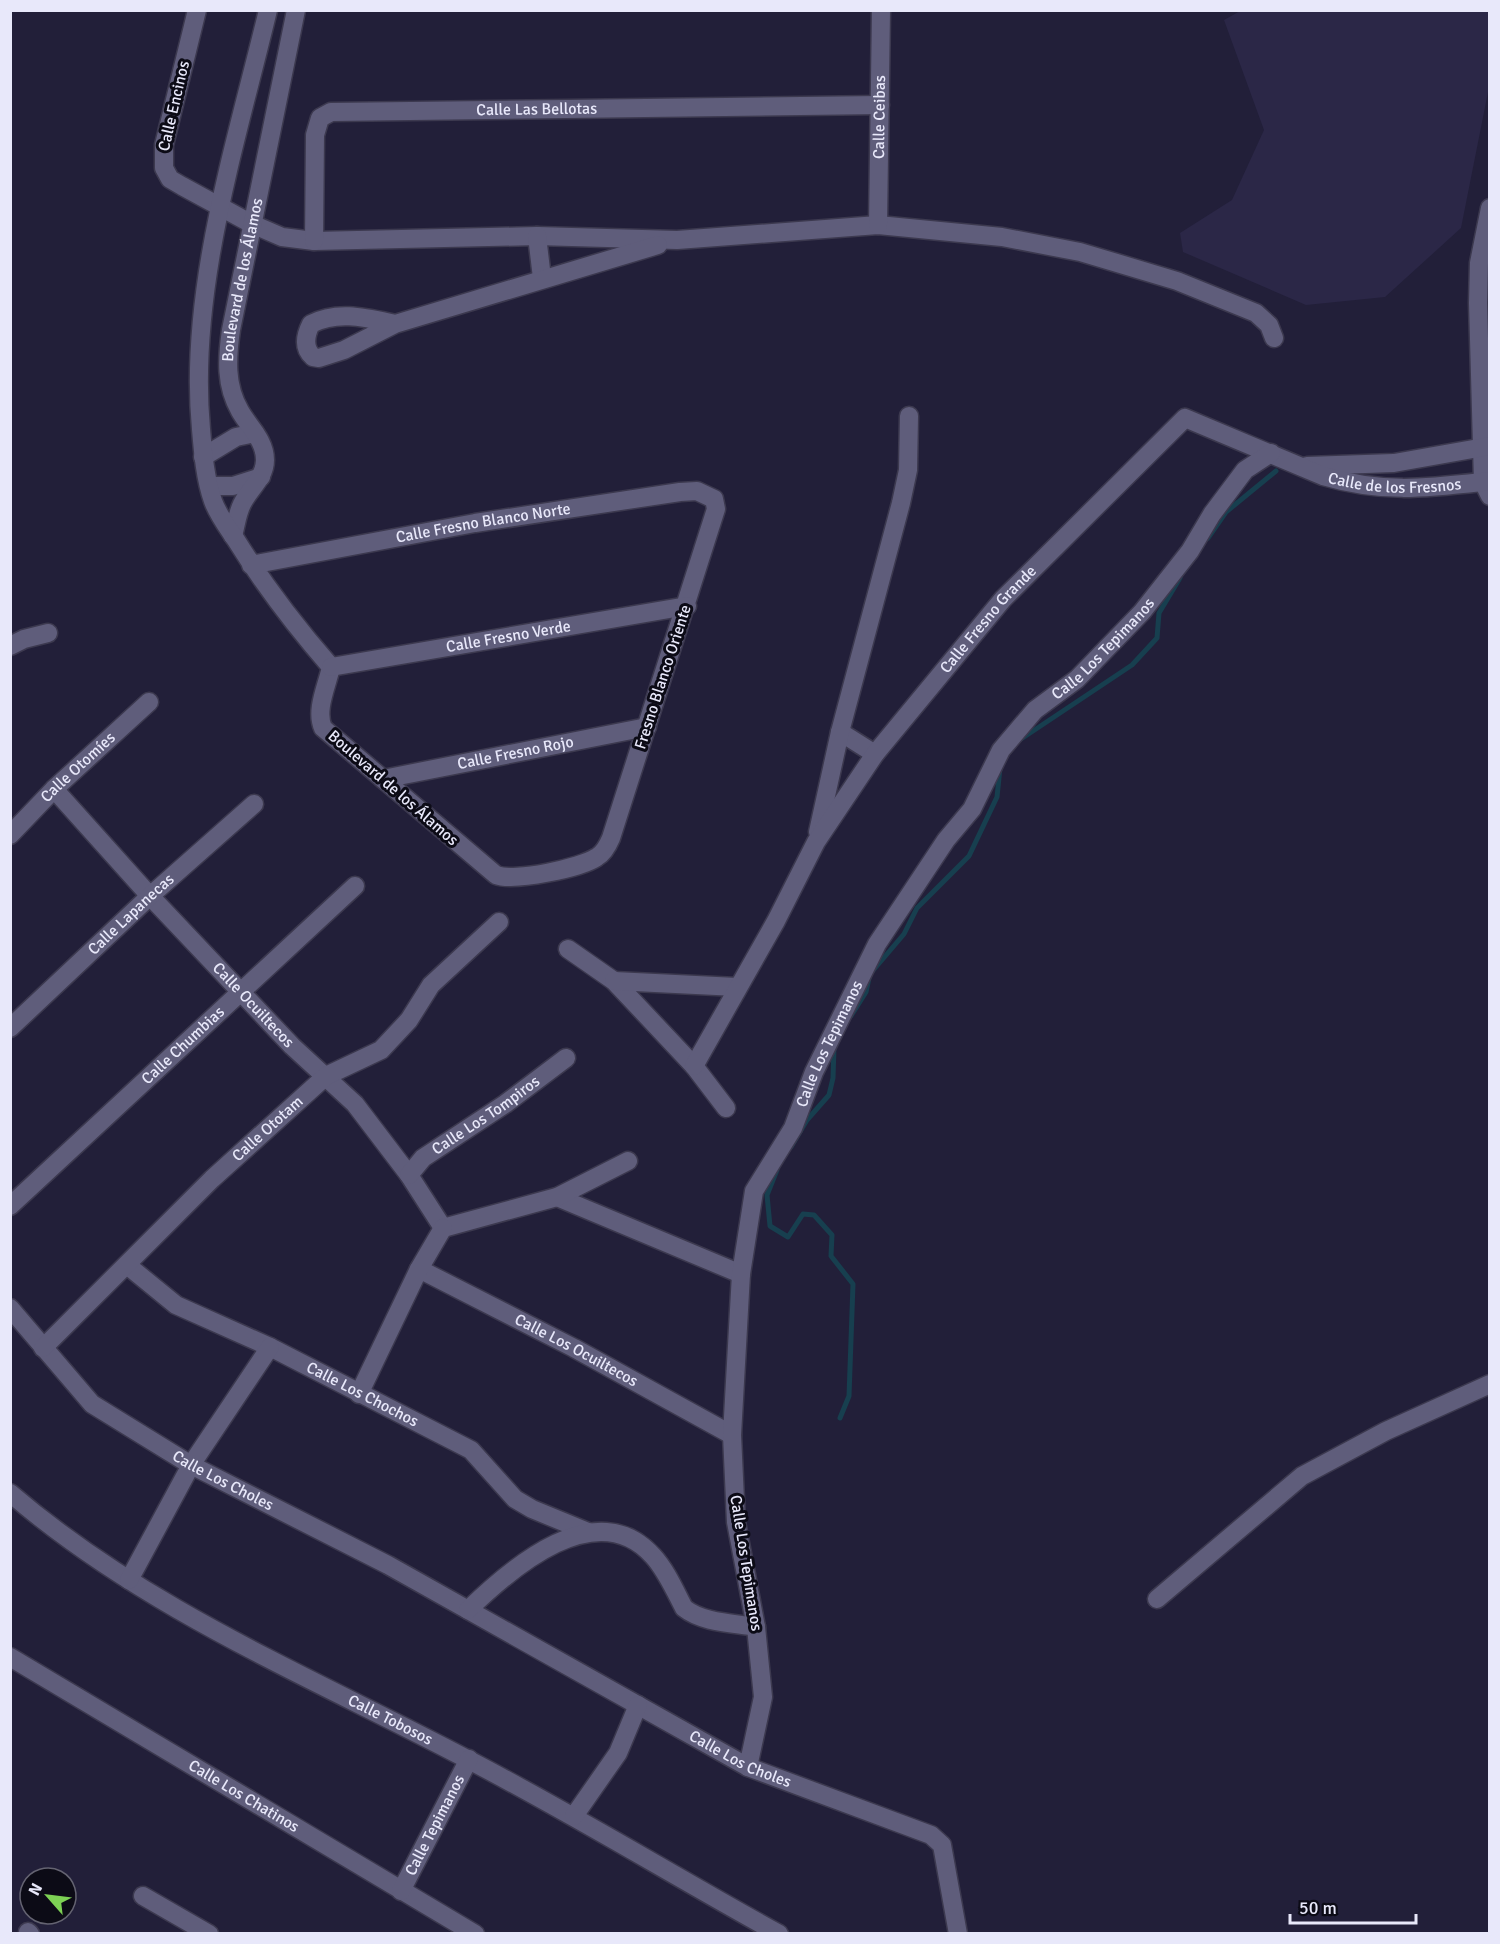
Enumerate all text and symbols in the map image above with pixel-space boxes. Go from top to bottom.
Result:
street label: Calle Encinos [154,59,194,153]
street label: Calle Ceibas [869,75,890,159]
street label: Calle Las Bellotas [476,99,597,120]
street label: Boulevard de los Álamos [218,196,268,362]
street label: Calle de los Fresnos [1326,468,1462,498]
street label: Calle Fresno Blanco Norte [394,499,572,548]
street label: Calle Fresno Grande [936,561,1041,678]
street label: Calle Los Tepimanos [1048,594,1159,704]
street label: Fresno Blanco Oriente [630,602,696,752]
street label: Calle Fresno Verde [445,616,572,657]
street label: Boulevard de los Álamos [324,726,462,850]
street label: Calle Otomíes [36,728,120,807]
street label: Calle Fresno Rojo [456,732,575,774]
street label: Calle Lapanecas [84,869,178,959]
street label: Calle Ocuiltecos [208,958,298,1052]
street label: Calle Los Tepimanos [792,977,867,1110]
street label: Calle Chumbias [137,1002,229,1089]
street label: Calle Los Tompiros [428,1071,544,1159]
street label: Calle Ototam [228,1091,307,1166]
street label: Calle Los Ocuiltecos [511,1309,641,1391]
street label: Calle Los Chochos [303,1357,422,1431]
street label: Calle Los Choles [169,1446,277,1515]
street label: Calle Los Tepimanos [725,1494,767,1632]
street label: Calle Tobosos [345,1690,436,1750]
street label: Calle Los Choles [686,1726,794,1792]
street label: Calle Los Chatinos [185,1755,303,1837]
street label: Calle Tepimanos [401,1771,469,1879]
north arrow [18,1866,78,1926]
text: N [24,1880,47,1899]
scale bar [1290,1887,1416,1925]
text: 50 m [1299,1897,1337,1919]

